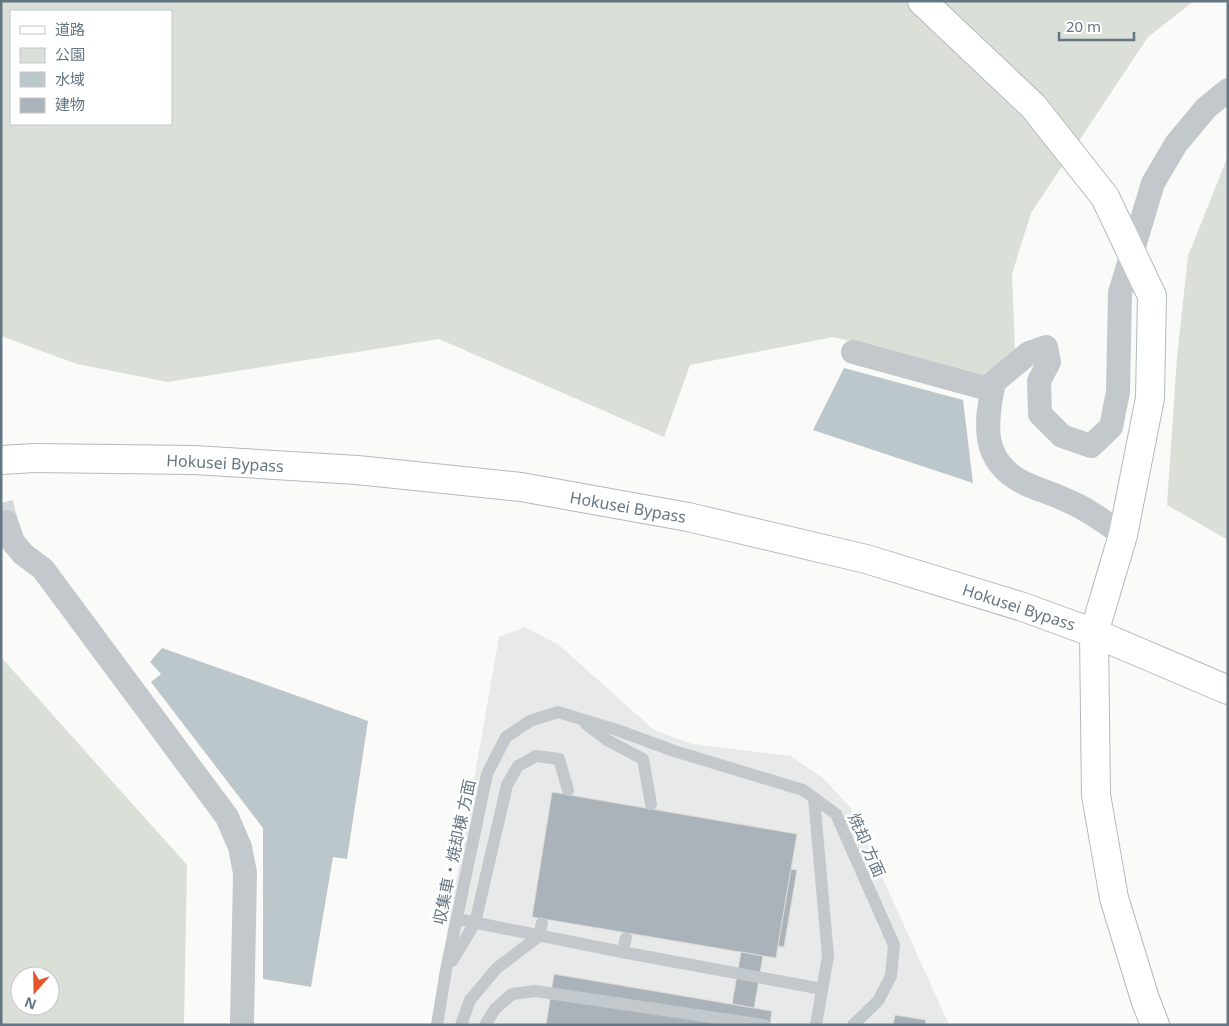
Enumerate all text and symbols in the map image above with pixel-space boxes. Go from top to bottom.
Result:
legend [10,10,172,125]
scale bar [1059,10,1134,42]
text: 20 m [1066,16,1101,36]
text: 道路 [55,19,85,39]
text: 公園 [55,44,85,64]
text: 水域 [55,69,85,89]
text: 建物 [55,94,85,114]
street label: Hokusei Bypass [166,449,284,477]
street label: Hokusei Bypass [568,486,688,528]
street label: Hokusei Bypass [960,578,1078,636]
street label: 収集車・焼却棟 方面 [428,777,480,927]
street label: 焼却 方面 [843,809,891,881]
north arrow [10,966,60,1016]
text: N [22,993,39,1015]

